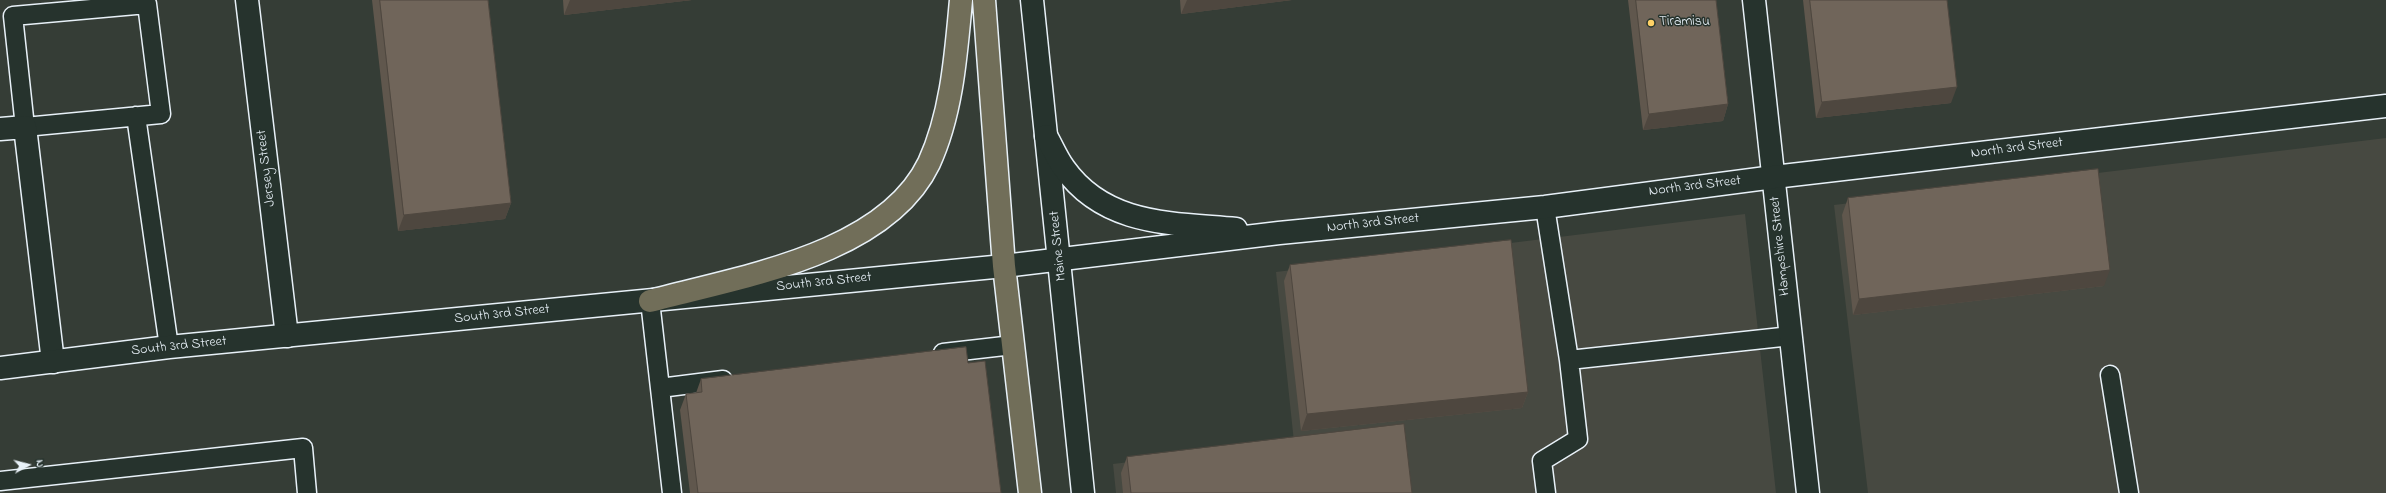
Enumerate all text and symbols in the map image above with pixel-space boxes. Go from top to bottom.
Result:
place label: Tiramisu [1659,15,1710,31]
marker: Tiramisu [1646,18,1656,28]
street label: Jersey Street [254,129,280,207]
street label: North 3rd Street [1970,135,2064,163]
street label: North 3rd Street [1648,173,1742,201]
street label: Hampshire Street [1767,195,1795,297]
street label: Maine Street [1047,210,1071,282]
street label: North 3rd Street [1326,211,1420,237]
street label: South 3rd Street [775,270,873,296]
street label: South 3rd Street [453,302,551,328]
street label: South 3rd Street [130,334,228,360]
north arrow [8,445,48,485]
text: N [32,459,48,468]

